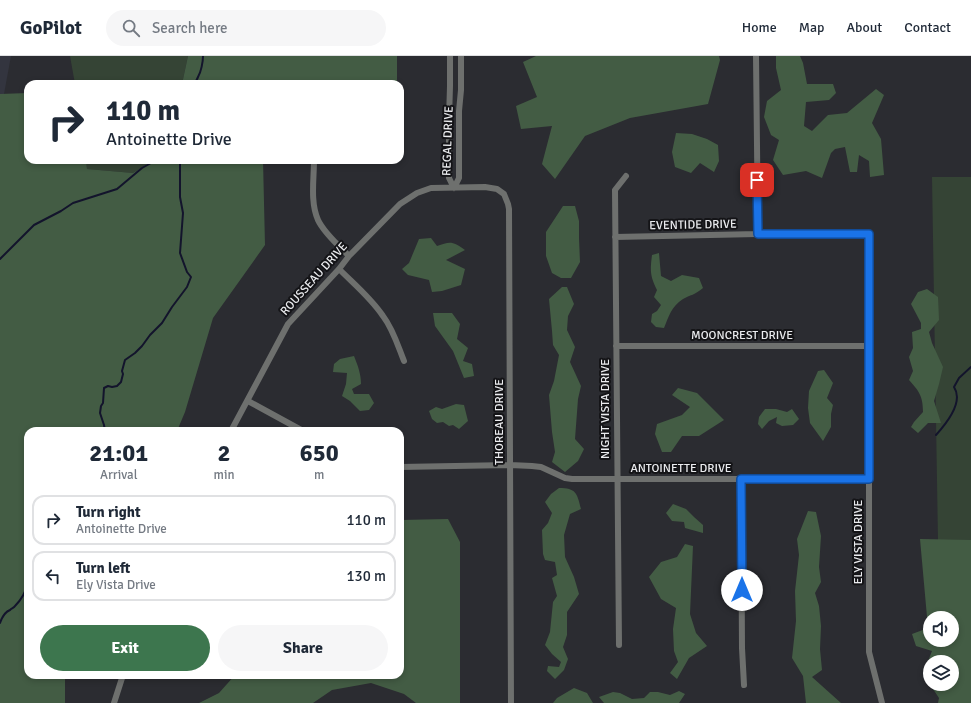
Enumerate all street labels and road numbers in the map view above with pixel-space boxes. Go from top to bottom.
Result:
street label: REGAL DRIVE [439,106,457,176]
street label: EVENTIDE DRIVE [649,217,737,233]
street label: ROUSSEAU DRIVE [277,239,351,319]
street label: MOONCREST DRIVE [691,328,793,343]
street label: NIGHT VISTA DRIVE [598,359,613,459]
street label: THOREAU DRIVE [492,379,507,465]
street label: ANTOINETTE DRIVE [630,461,732,476]
street label: ELY VISTA DRIVE [851,499,866,584]

